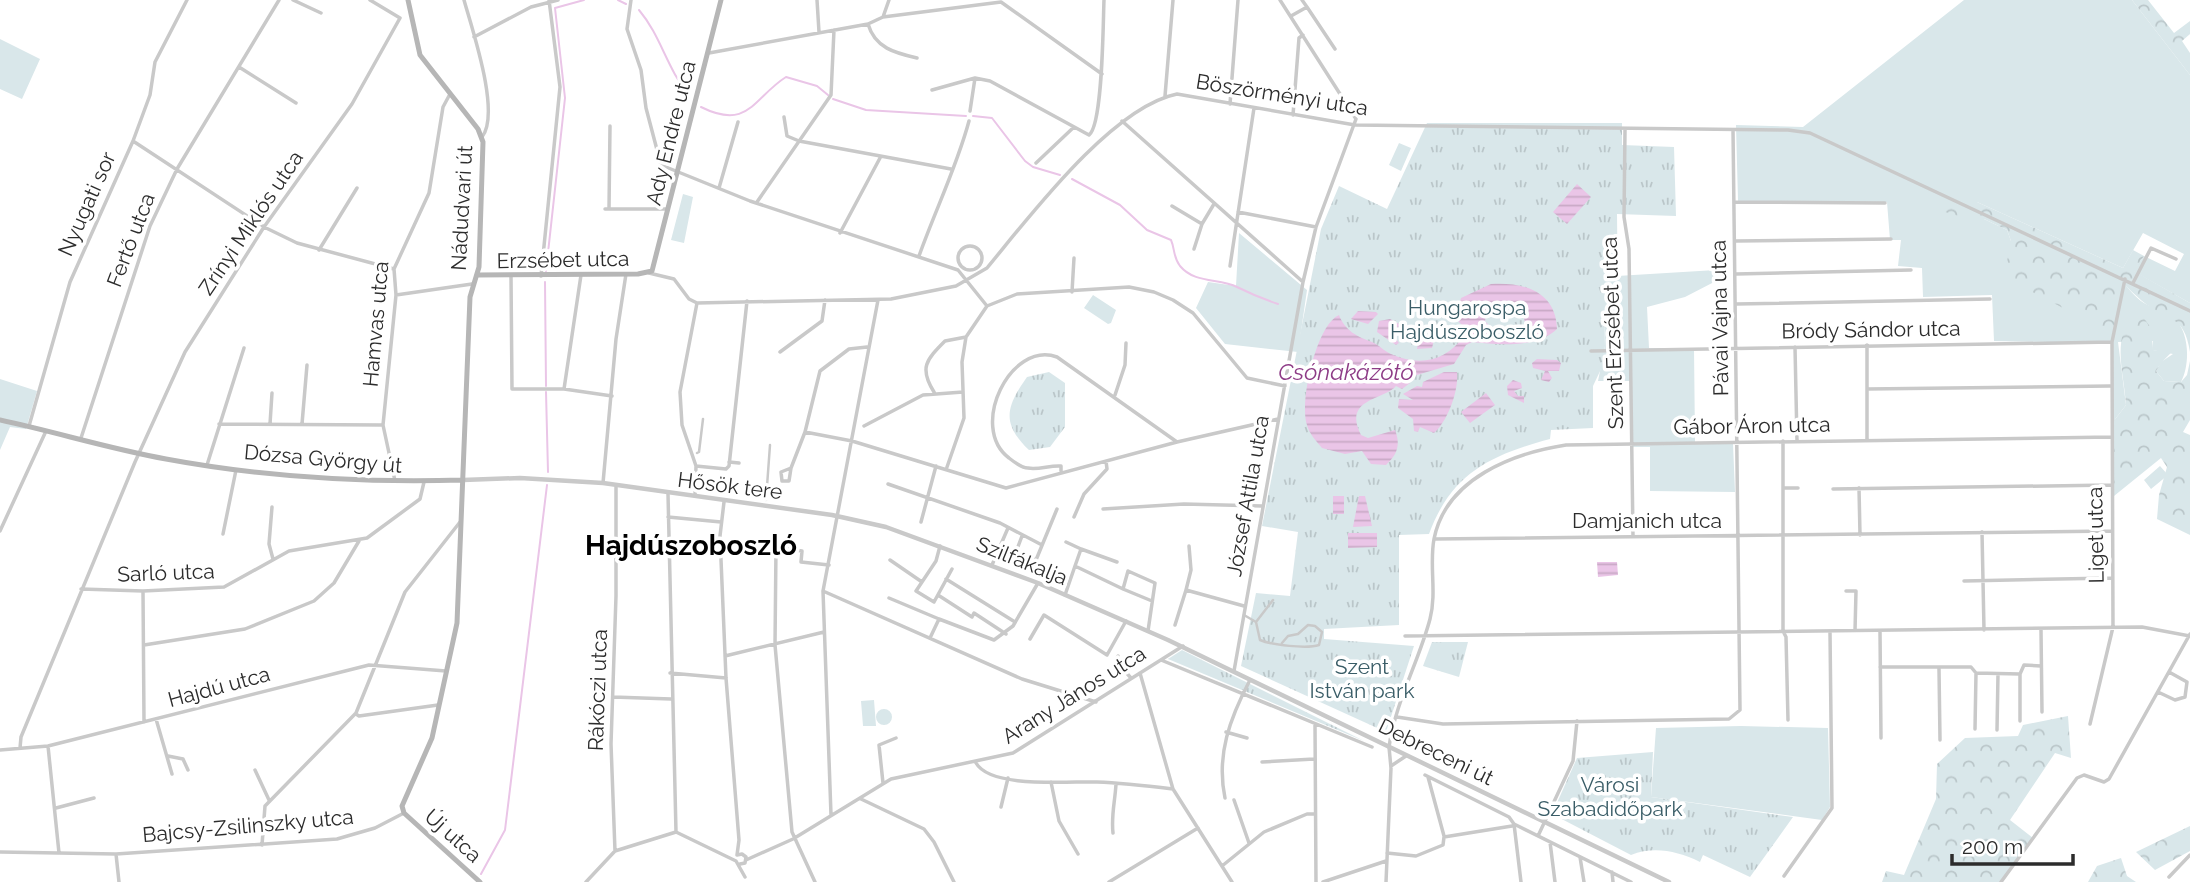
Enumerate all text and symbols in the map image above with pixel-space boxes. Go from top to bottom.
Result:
street label: Ady Endre utca [640,58,701,208]
street label: Böszörményi utca [1194,69,1370,120]
street label: Nádudvari út [446,145,477,271]
street label: Zrínyi Miklós utca [193,146,308,300]
street label: Nyugati sor [52,147,121,260]
street label: Fertő utca [101,189,160,290]
street label: Szent Erzsébet utca [1597,236,1628,430]
street label: Pávai Vajna utca [1706,240,1733,396]
street label: Erzsébet utca [496,246,630,273]
street label: Hamvas utca [358,260,393,388]
park label: Hungarospa Hajdúszoboszló [1390,295,1544,344]
street label: Bródy Sándor utca [1781,315,1961,344]
water label: Csónakázótó [1278,358,1414,385]
street label: Gábor Áron utca [1673,412,1831,439]
street label: József Attila utca [1221,413,1274,578]
street label: Dózsa György út [243,439,403,478]
street label: Hősök tere [676,467,784,504]
street label: Liget utca [2082,486,2109,584]
street label: Damjanich utca [1572,508,1722,533]
district label: Hajdúszoboszló [585,529,797,562]
street label: Szilfákalja [973,531,1071,590]
street label: Sarló utca [117,558,215,587]
street label: Rákóczi utca [583,629,612,751]
street label: Arany János utca [997,640,1150,749]
park label: Szent István park [1309,654,1415,703]
street label: Hajdú utca [165,661,273,712]
street label: Debreceni út [1375,713,1498,790]
park label: Városi Szabadidőpark [1537,772,1683,821]
street label: Bajcsy-Zsilinszky utca [141,804,355,847]
street label: Új utca [420,804,487,868]
scale bar [1952,822,2073,866]
text: 200 m [1962,834,2023,859]

